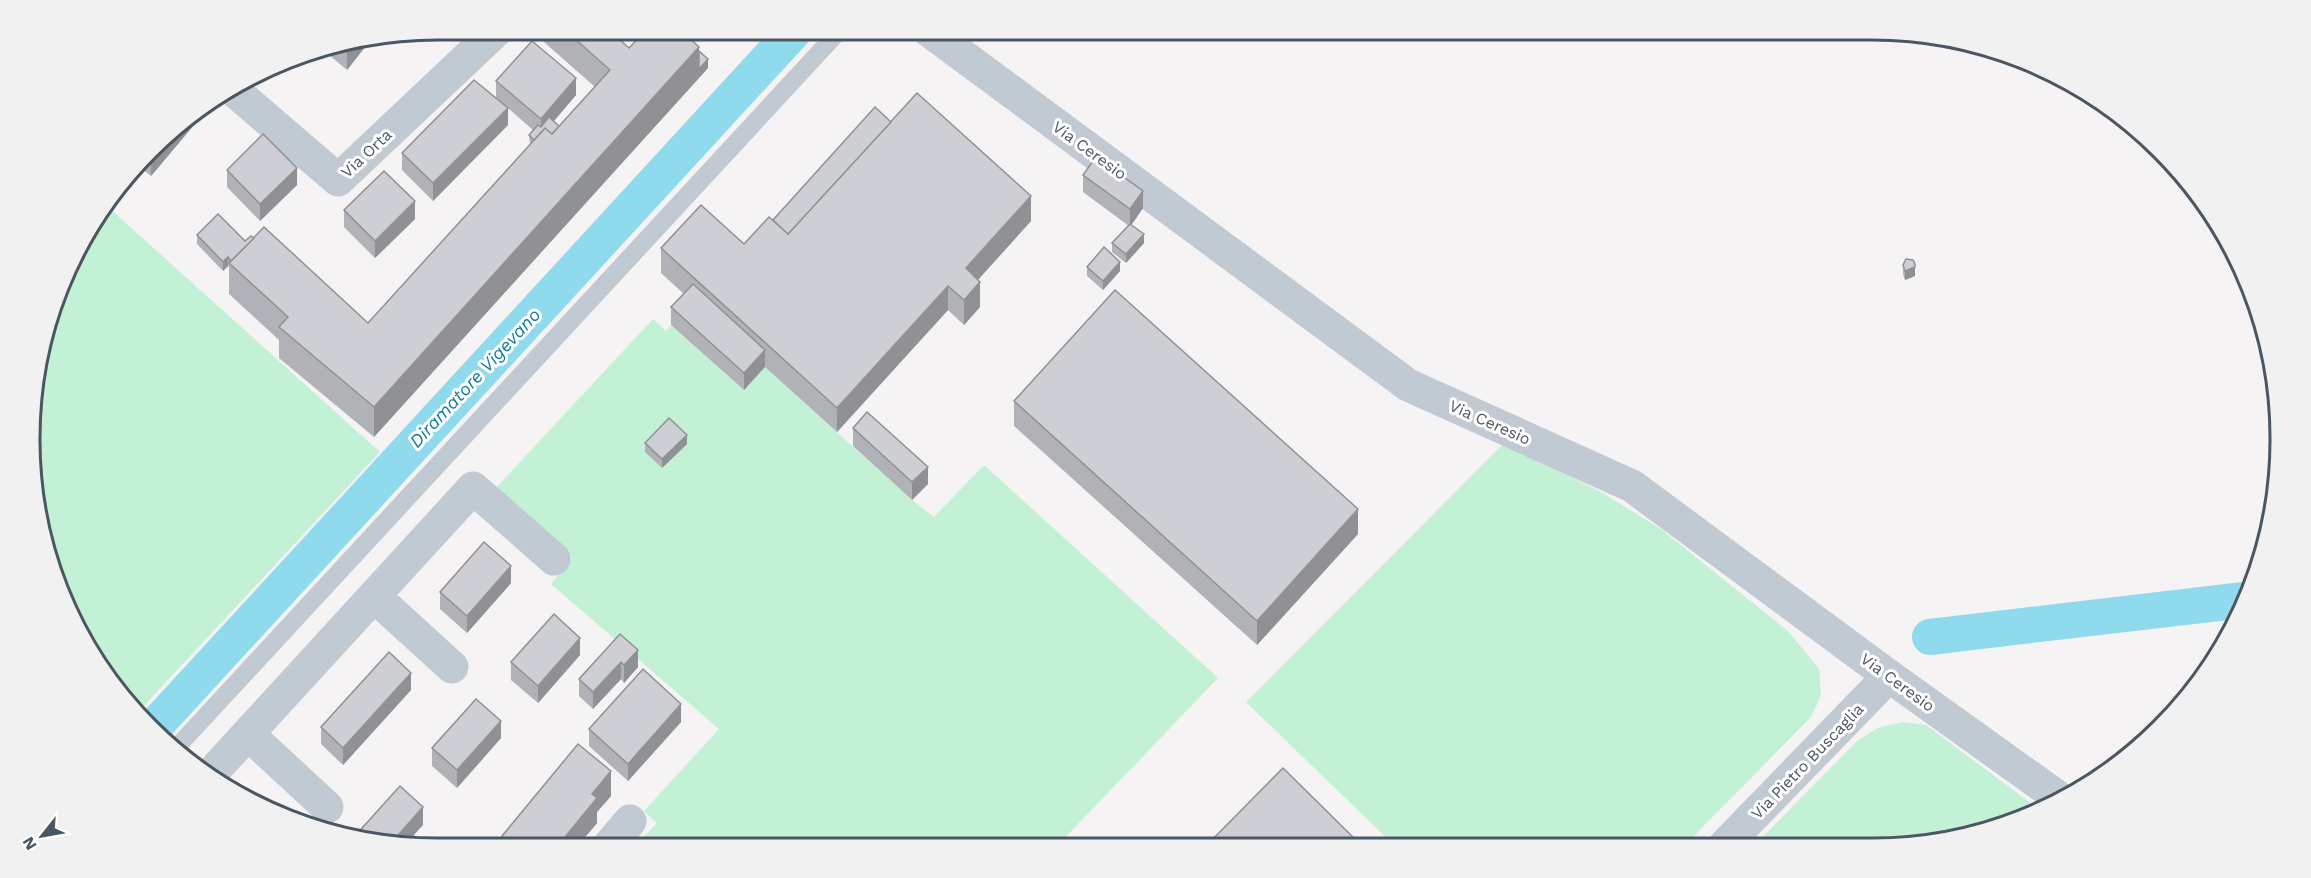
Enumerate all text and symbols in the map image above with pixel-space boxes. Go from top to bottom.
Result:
street label: Via Ceresio [1049,117,1130,184]
street label: Via Orta [337,125,396,182]
water label: Diramatore Vigevano [405,304,544,451]
street label: Via Ceresio [1446,396,1533,449]
street label: Via Ceresio [1857,649,1938,716]
street label: Via Pietro Buscaglia [1747,700,1867,823]
north arrow [12,806,72,866]
text: N [18,833,41,853]

